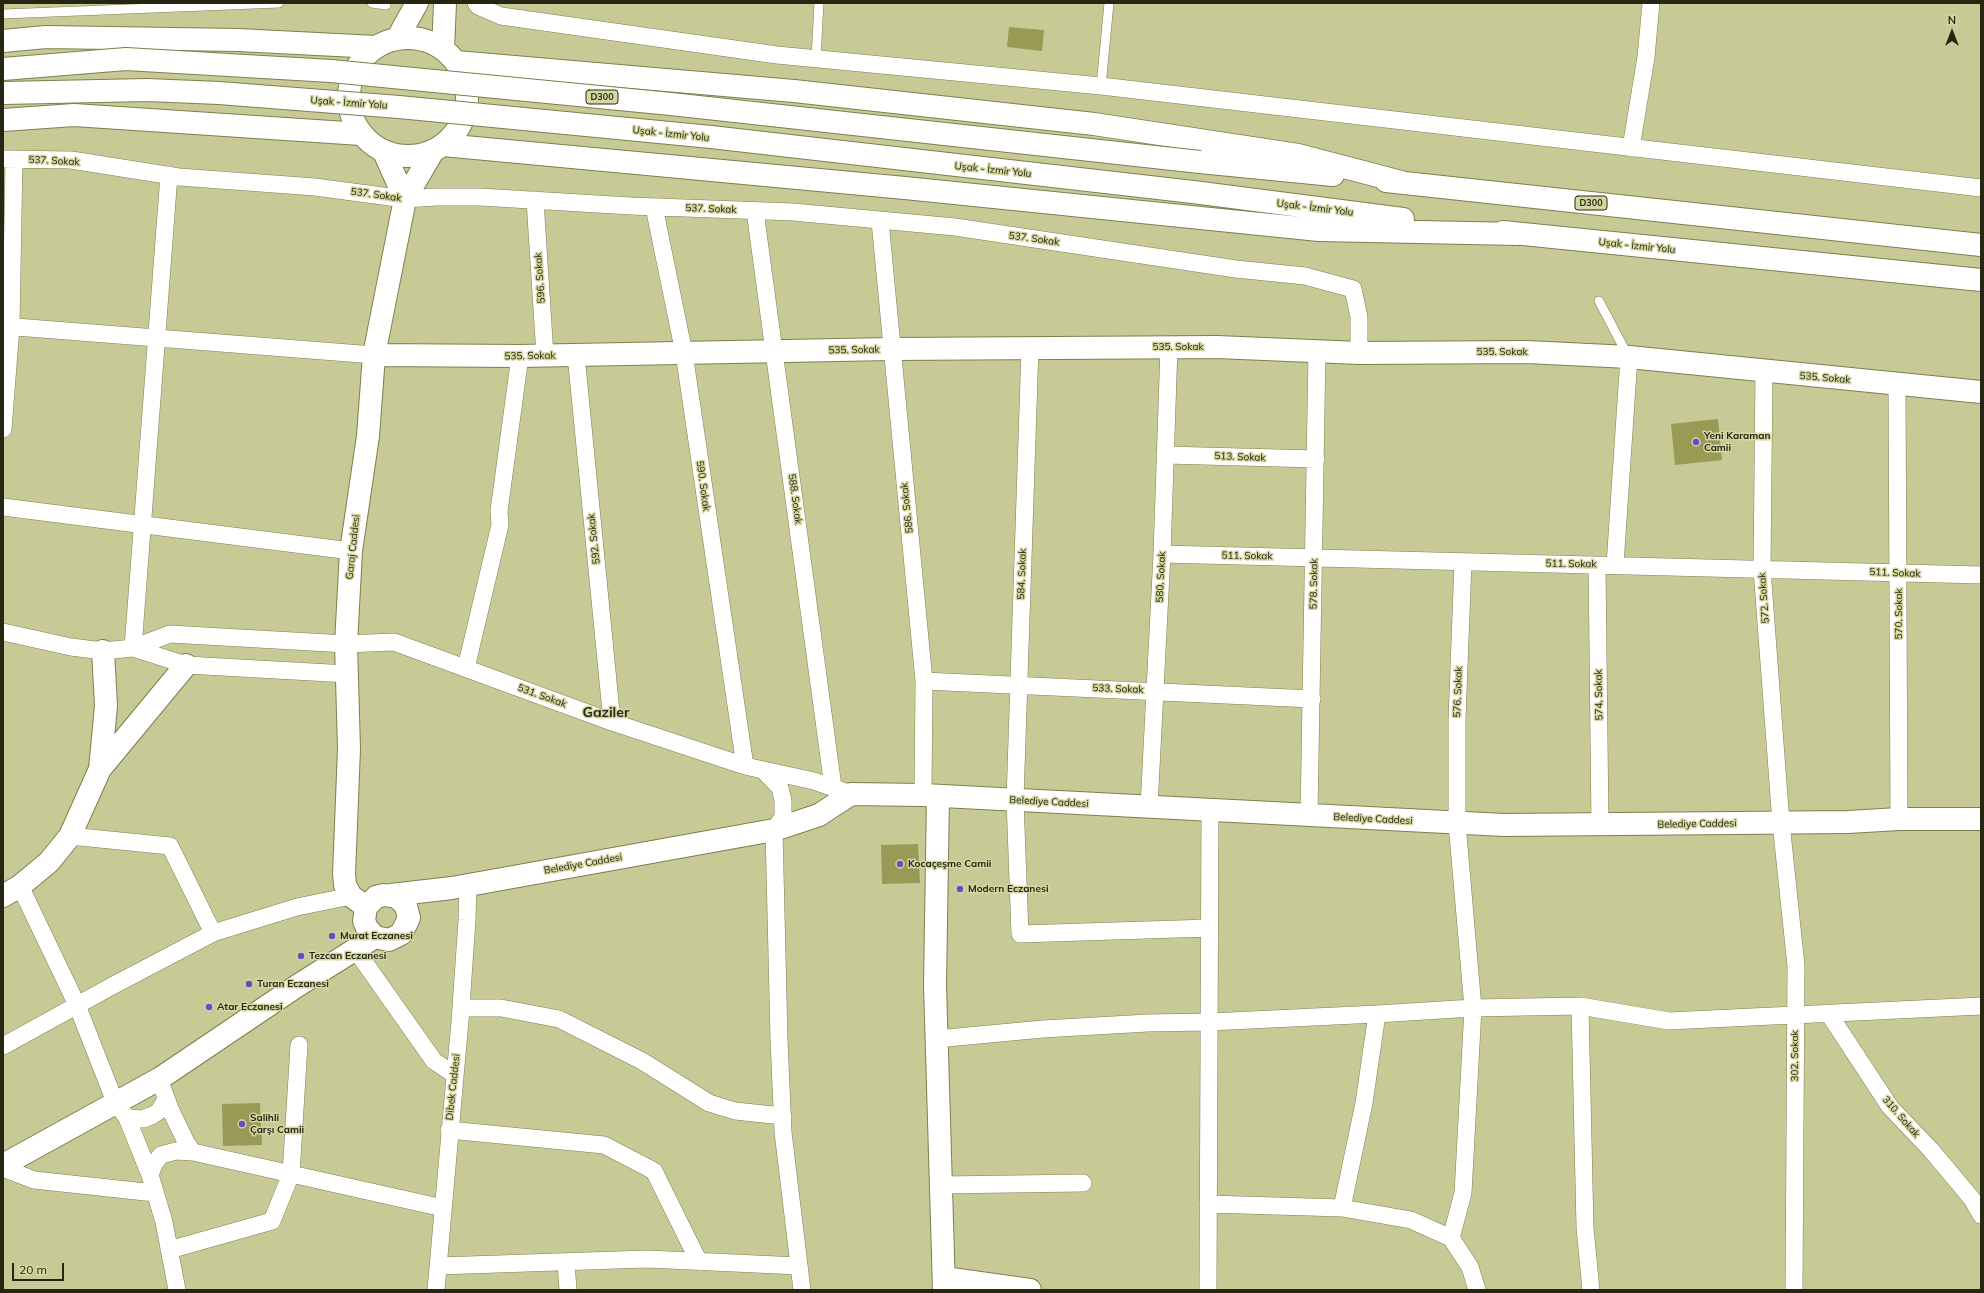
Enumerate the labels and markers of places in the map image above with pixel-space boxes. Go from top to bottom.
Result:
place label: Yeni Karaman Camii [1704,430,1770,454]
marker: Yeni Karaman Camii [1691,437,1701,447]
place label: Kocaçeşme Camii [908,858,991,870]
marker: Kocaçeşme Camii [895,859,905,869]
place label: Modern Eczanesi [968,883,1048,895]
marker: Modern Eczanesi [955,884,965,894]
place label: Murat Eczanesi [340,930,413,942]
marker: Murat Eczanesi [327,931,337,941]
place label: Tezcan Eczanesi [309,950,386,962]
marker: Tezcan Eczanesi [296,951,306,961]
place label: Turan Eczanesi [257,978,329,990]
marker: Turan Eczanesi [244,979,254,989]
place label: Atar Eczanesi [217,1001,283,1013]
marker: Atar Eczanesi [204,1002,214,1012]
place label: Salihli Çarşı Camii [250,1112,304,1136]
marker: Salihli Çarşı Camii [237,1119,247,1129]

